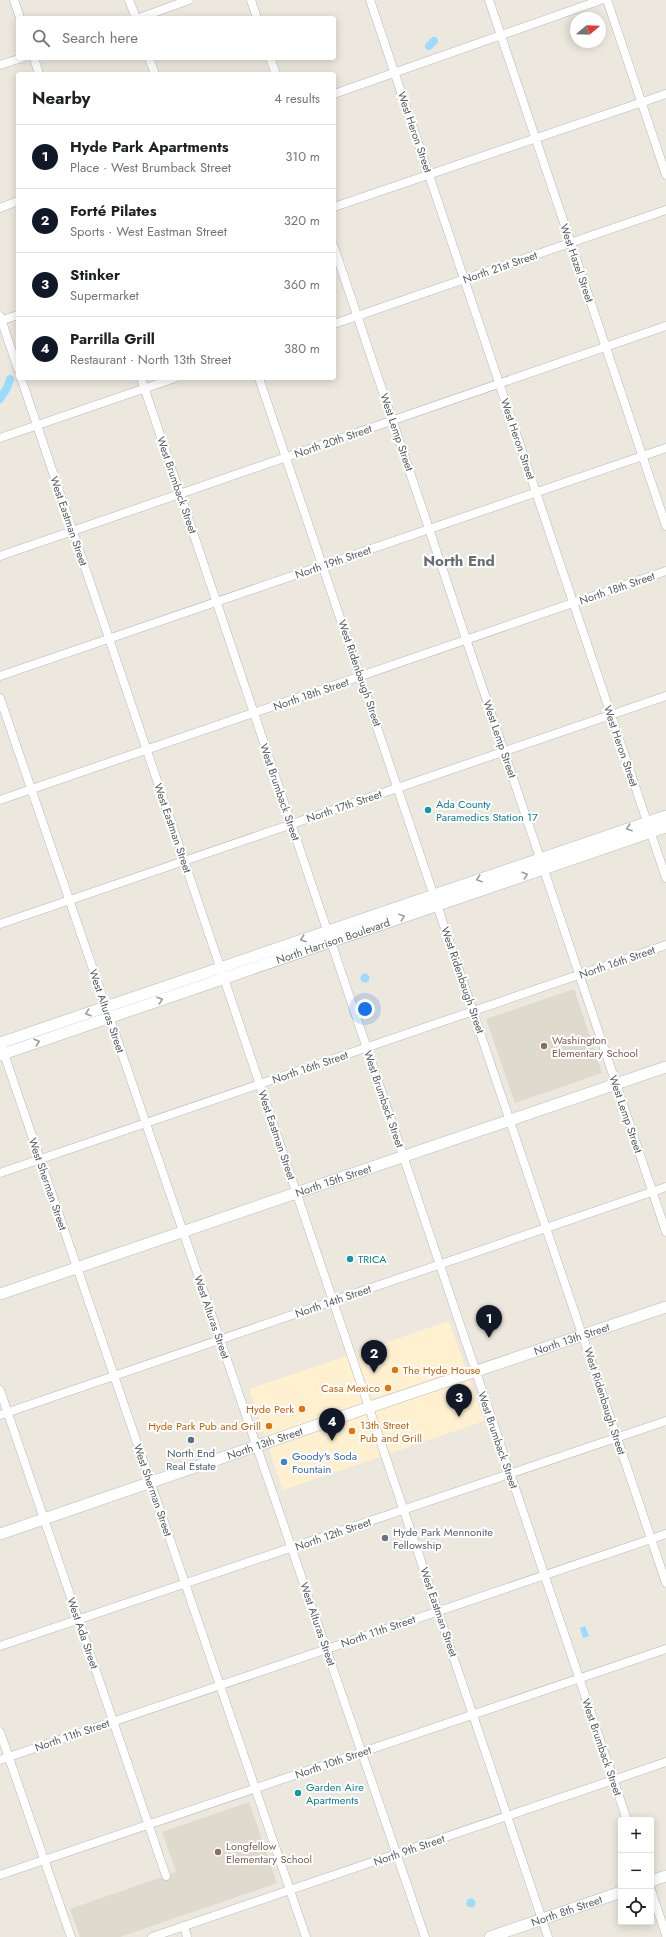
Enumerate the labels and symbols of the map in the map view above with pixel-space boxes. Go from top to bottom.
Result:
north arrow [570,12,606,48]
street label: West Heron Street [394,89,436,175]
street label: West Hazel Street [556,222,598,305]
street label: North 21st Street [461,247,540,287]
street label: West Lemp Street [376,391,418,473]
street label: West Heron Street [497,396,539,482]
street label: North 20th Street [292,420,374,462]
street label: West Brumback Street [153,434,201,536]
street label: West Eastman Street [46,474,92,568]
street label: North 19th Street [293,541,373,582]
district label: North End [423,550,495,572]
street label: North 18th Street [577,567,657,608]
street label: West Ridenbaugh Street [334,618,386,729]
street label: North 18th Street [271,673,351,714]
street label: West Lemp Street [479,698,521,780]
street label: West Heron Street [600,703,642,789]
street label: West Brumback Street [256,741,304,843]
street label: West Eastman Street [150,781,196,875]
street label: North 17th Street [304,786,384,826]
place label: Ada County Paramedics Station 17 [436,796,538,825]
marker: Ada County Paramedics Station 17 [423,805,433,815]
one-way arrow [626,823,633,832]
one-way arrow [521,871,528,880]
one-way arrow [476,874,483,883]
one-way arrow [398,913,405,921]
street label: North Harrison Boulevard [274,914,392,968]
street label: West Ridenbaugh Street [437,925,489,1036]
one-way arrow [300,934,307,942]
street label: North 16th Street [577,941,657,982]
street label: West Alturas Street [85,967,129,1055]
one-way arrow [156,996,163,1005]
your location [355,999,375,1019]
one-way arrow [84,1008,91,1017]
place label: Washington Elementary School [552,1032,638,1061]
one-way arrow [33,1039,40,1047]
marker: Washington Elementary School [539,1041,549,1051]
street label: North 16th Street [270,1046,350,1087]
street label: West Brumback Street [360,1048,408,1150]
street label: West Lemp Street [605,1073,647,1155]
street label: West Eastman Street [254,1088,300,1182]
street label: West Sherman Street [25,1136,71,1233]
street label: North 15th Street [293,1160,374,1201]
place label: TRICA [358,1251,387,1267]
marker: TRICA [345,1254,355,1264]
street label: West Alturas Street [190,1273,234,1361]
street label: North 14th Street [293,1280,373,1321]
pin: 1 [476,1305,502,1338]
street label: North 13th Street [532,1319,612,1359]
pin: 2 [361,1340,387,1373]
street label: West Ridenbaugh Street [580,1345,630,1457]
place label: The Hyde House [403,1362,481,1378]
marker: The Hyde House [390,1365,400,1375]
place label: Casa Mexico [321,1380,380,1396]
marker: Casa Mexico [383,1383,393,1393]
pin: 3 [446,1384,472,1417]
street label: West Brumback Street [474,1389,522,1491]
place label: Hyde Perk [246,1401,294,1417]
marker: Hyde Perk [297,1404,307,1414]
pin: 4 [319,1408,345,1441]
place label: 13th Street Pub and Grill [360,1417,422,1446]
place label: Hyde Park Pub and Grill [148,1418,261,1434]
marker: Hyde Park Pub and Grill [264,1421,274,1431]
street label: North 13th Street [225,1423,305,1463]
marker: 13th Street Pub and Grill [347,1426,357,1436]
marker: North End Real Estate [186,1435,196,1445]
street label: West Sherman Street [130,1442,176,1539]
place label: North End Real Estate [166,1445,216,1474]
place label: Goody's Soda Fountain [292,1448,357,1477]
marker: Goody's Soda Fountain [279,1457,289,1467]
street label: North 12th Street [293,1513,373,1554]
place label: Hyde Park Mennonite Fellowship [393,1524,493,1553]
marker: Hyde Park Mennonite Fellowship [380,1533,390,1543]
street label: West Eastman Street [416,1565,462,1659]
street label: West Alturas Street [296,1580,340,1668]
street label: West Ada Street [63,1595,103,1671]
street label: North 11th Street [339,1611,418,1651]
street label: West Brumback Street [578,1696,626,1798]
street label: North 11th Street [33,1715,112,1755]
street label: North 10th Street [293,1741,374,1783]
place label: Garden Aire Apartments [306,1779,364,1808]
marker: Garden Aire Apartments [293,1788,303,1798]
street label: North 9th Street [371,1830,447,1870]
place label: Longfellow Elementary School [226,1838,312,1867]
marker: Longfellow Elementary School [213,1847,223,1857]
street label: North 8th Street [529,1891,605,1930]

